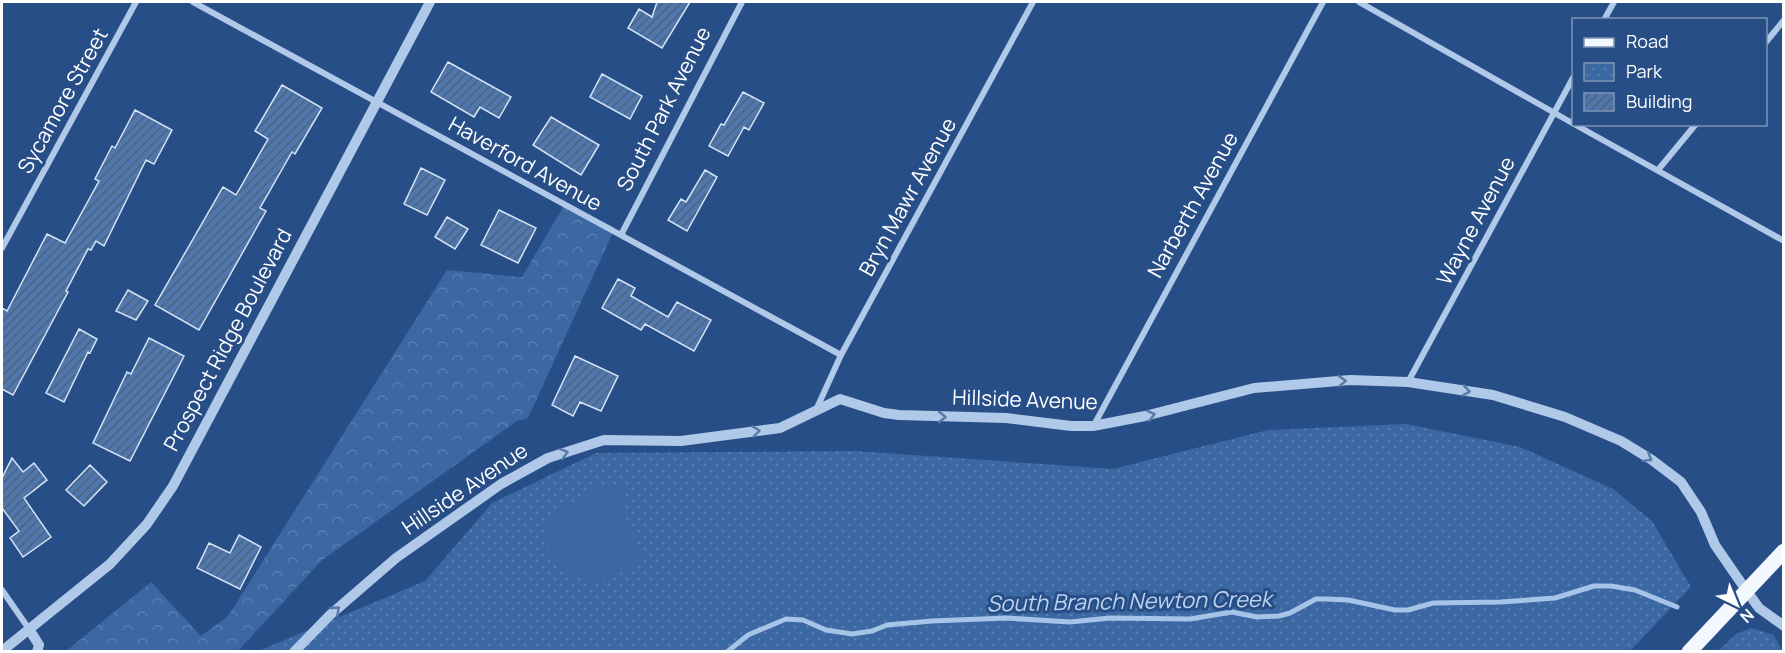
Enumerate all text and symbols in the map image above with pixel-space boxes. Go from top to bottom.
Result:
legend [1572,18,1767,126]
street label: South Park Avenue [610,22,717,195]
street label: Sycamore Street [11,23,114,178]
text: Road [1626,29,1669,53]
text: Park [1626,59,1663,83]
text: Building [1626,89,1692,113]
street label: Haverford Avenue [444,109,607,217]
street label: Bryn Mawr Avenue [852,112,962,281]
street label: Narberth Avenue [1140,127,1244,283]
street label: Wayne Avenue [1430,151,1521,290]
street label: Prospect Ridge Boulevard [157,224,298,456]
one-way arrow [1337,374,1346,387]
street label: Hillside Avenue [952,382,1098,416]
one-way arrow [1461,385,1470,397]
one-way arrow [1145,409,1155,422]
one-way arrow [938,410,947,423]
one-way arrow [752,425,761,438]
street label: Hillside Avenue [396,436,533,541]
one-way arrow [558,447,569,460]
one-way arrow [1642,450,1652,462]
north arrow [1707,575,1767,635]
water label: South Branch Newton Creek [986,583,1275,618]
text: N [1736,604,1759,628]
one-way arrow [329,606,339,617]

